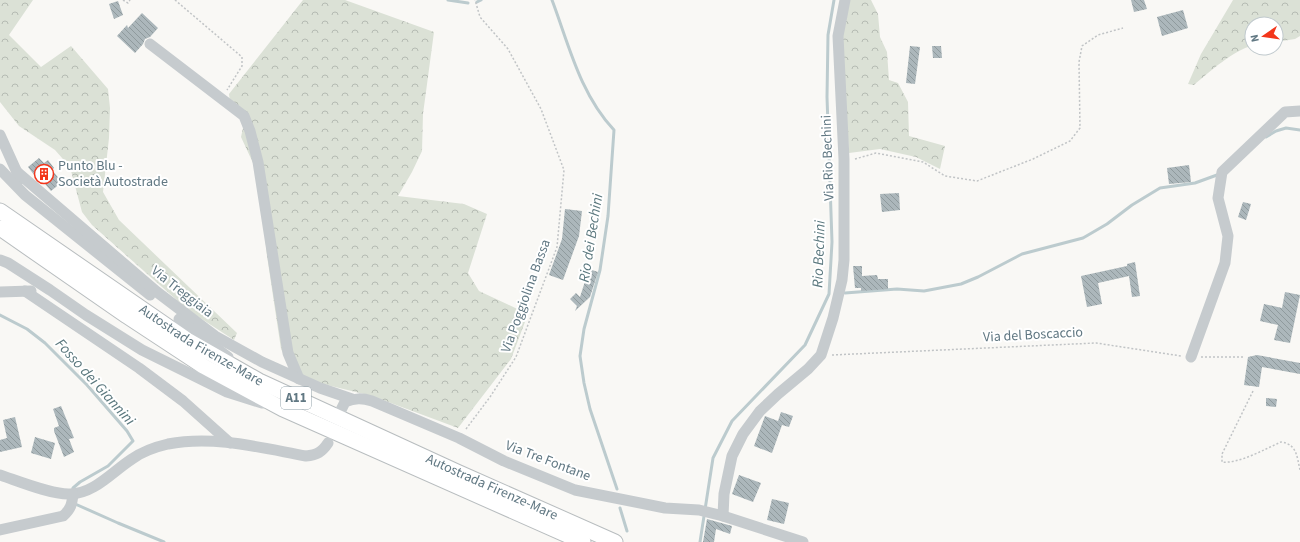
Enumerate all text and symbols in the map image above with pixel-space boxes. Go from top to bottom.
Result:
north arrow [1244,16,1284,56]
text: N [1247,33,1263,43]
street label: Via Rio Bechini [817,115,839,201]
place label: Punto Blu - Società Autostrade [58,156,168,192]
building icon: Punto Blu - Società Autostrade [33,163,55,185]
water label: Rio dei Bechini [574,192,608,284]
water label: Rio Bechini [807,219,831,288]
street label: Via Poggiolina Bassa [496,236,556,356]
street label: Via Treggiaia [147,261,217,323]
street label: Autostrada Firenze-Mare [135,300,267,391]
street label: Via del Boscaccio [983,322,1083,348]
water label: Fosso dei Giannini [50,334,140,430]
road number: A11 [281,387,311,409]
street label: Via Tre Fontane [502,436,594,486]
street label: Autostrada Firenze-Mare [423,449,561,525]

